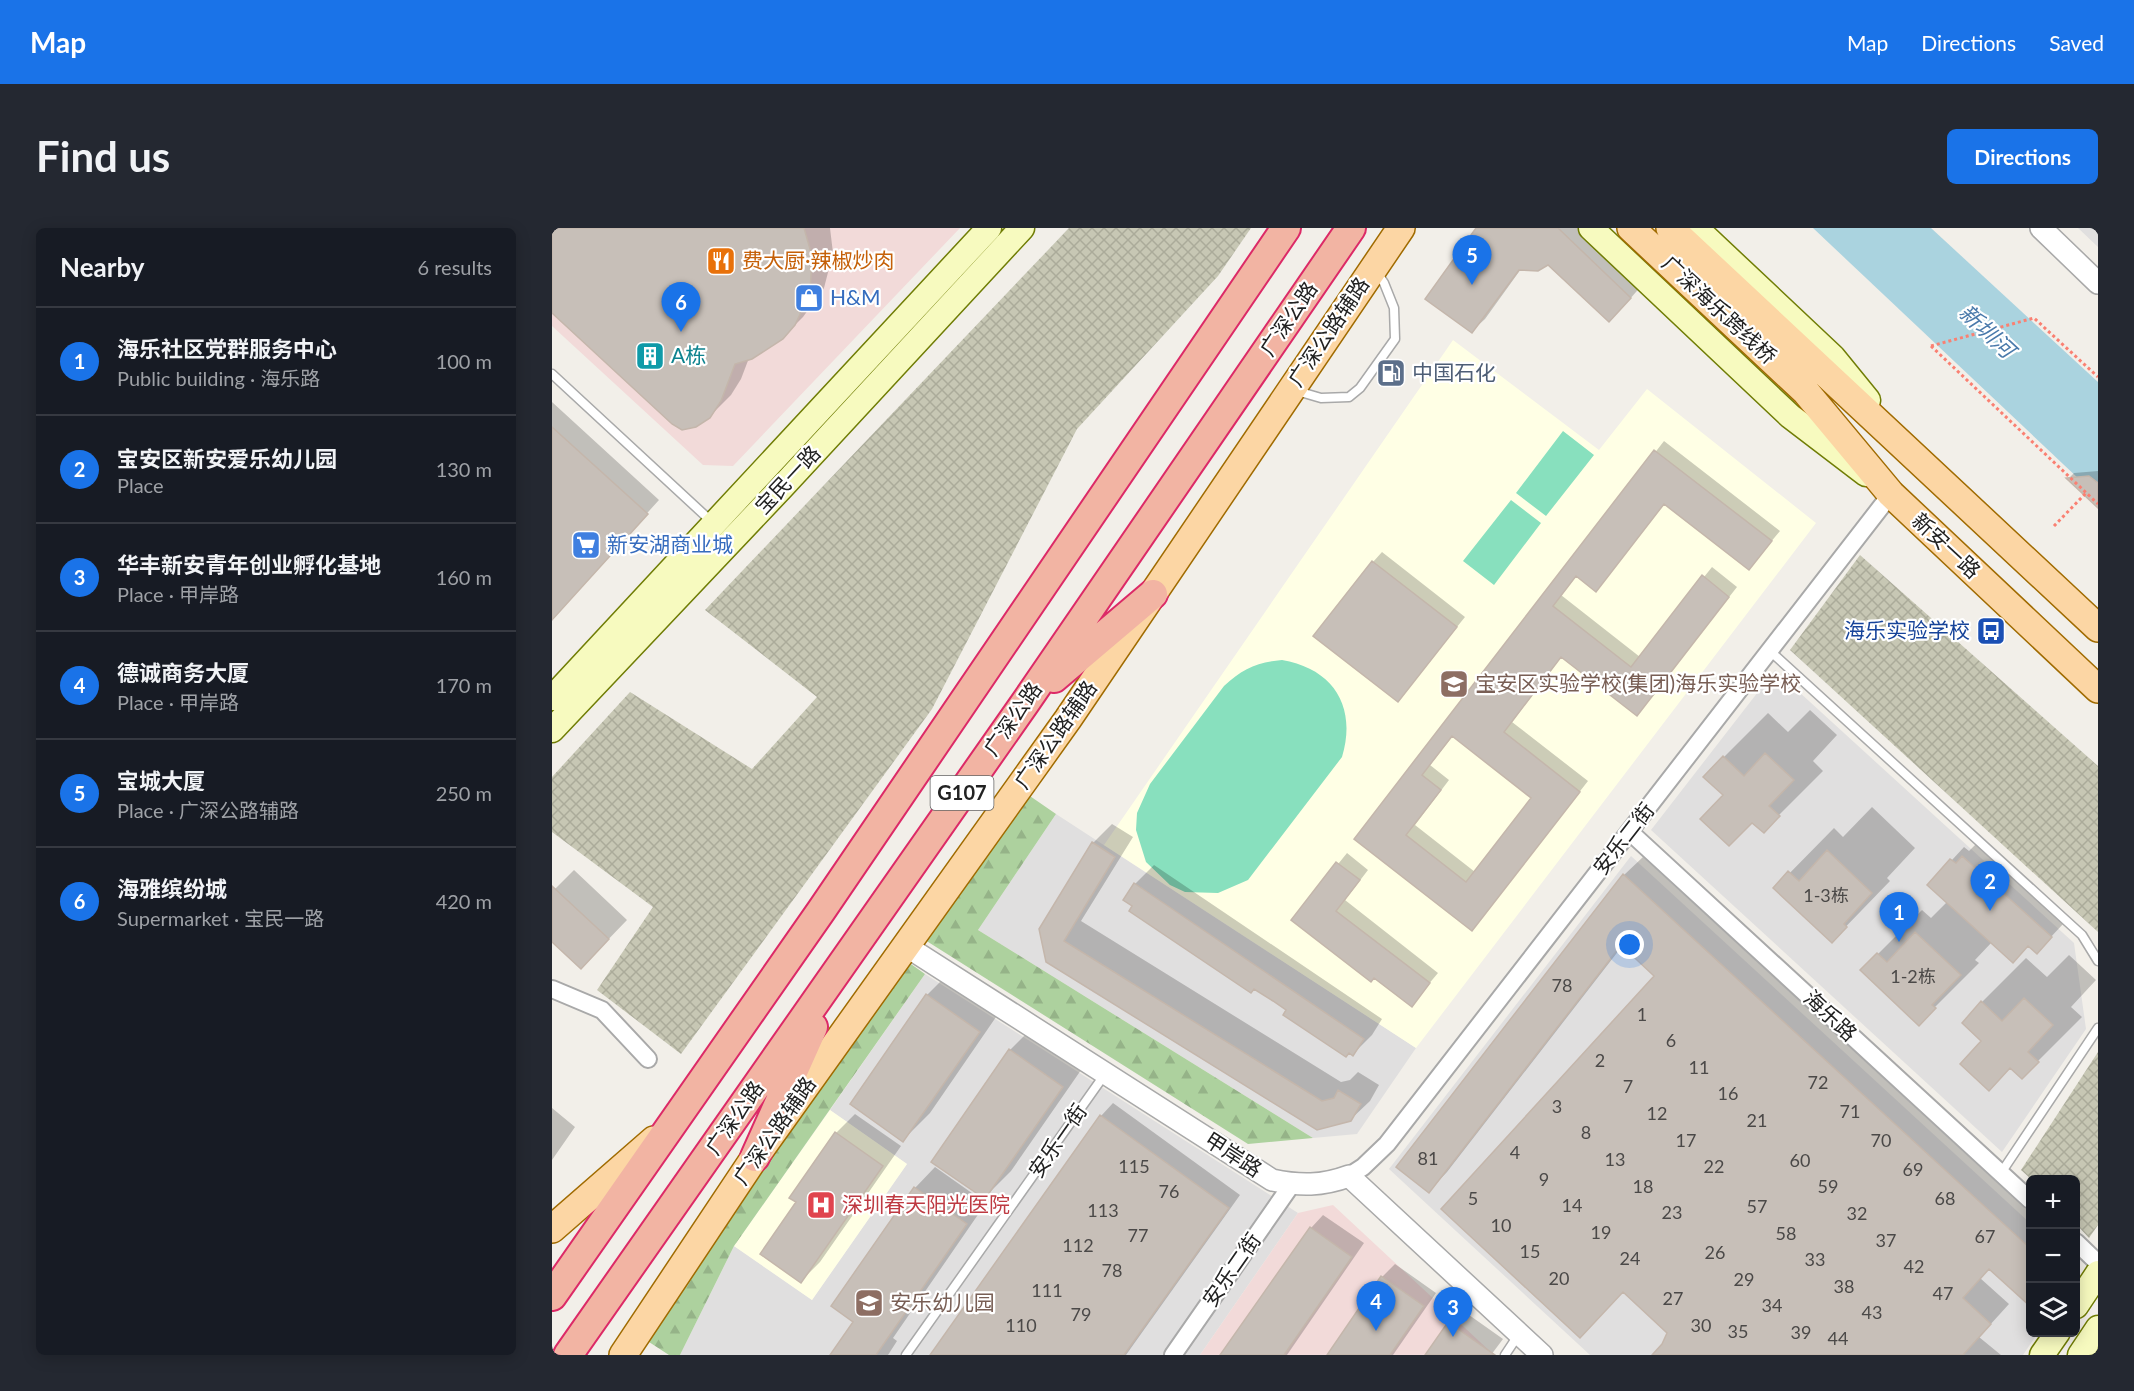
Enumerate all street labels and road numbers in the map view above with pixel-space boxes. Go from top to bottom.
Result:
street label: 广深海乐跨线桥 [1658,250,1782,368]
street label: 广深公路辅路 [1282,272,1373,390]
street label: 广深公路 [1254,276,1322,360]
street label: 宝民一路 [749,440,825,518]
street label: 新安一路 [1908,507,1986,583]
street label: 广深公路辅路 [1008,675,1101,793]
street label: 广深公路 [977,677,1046,760]
road number: G107 [930,776,994,810]
street label: 安乐二街 [1587,797,1659,879]
street label: 海乐路 [1799,984,1863,1046]
street label: 广深公路辅路 [727,1071,820,1189]
street label: 广深公路 [699,1076,768,1159]
street label: 安乐一街 [1022,1099,1091,1182]
street label: 甲岸路 [1201,1126,1267,1181]
street label: 安乐二街 [1196,1228,1265,1311]

